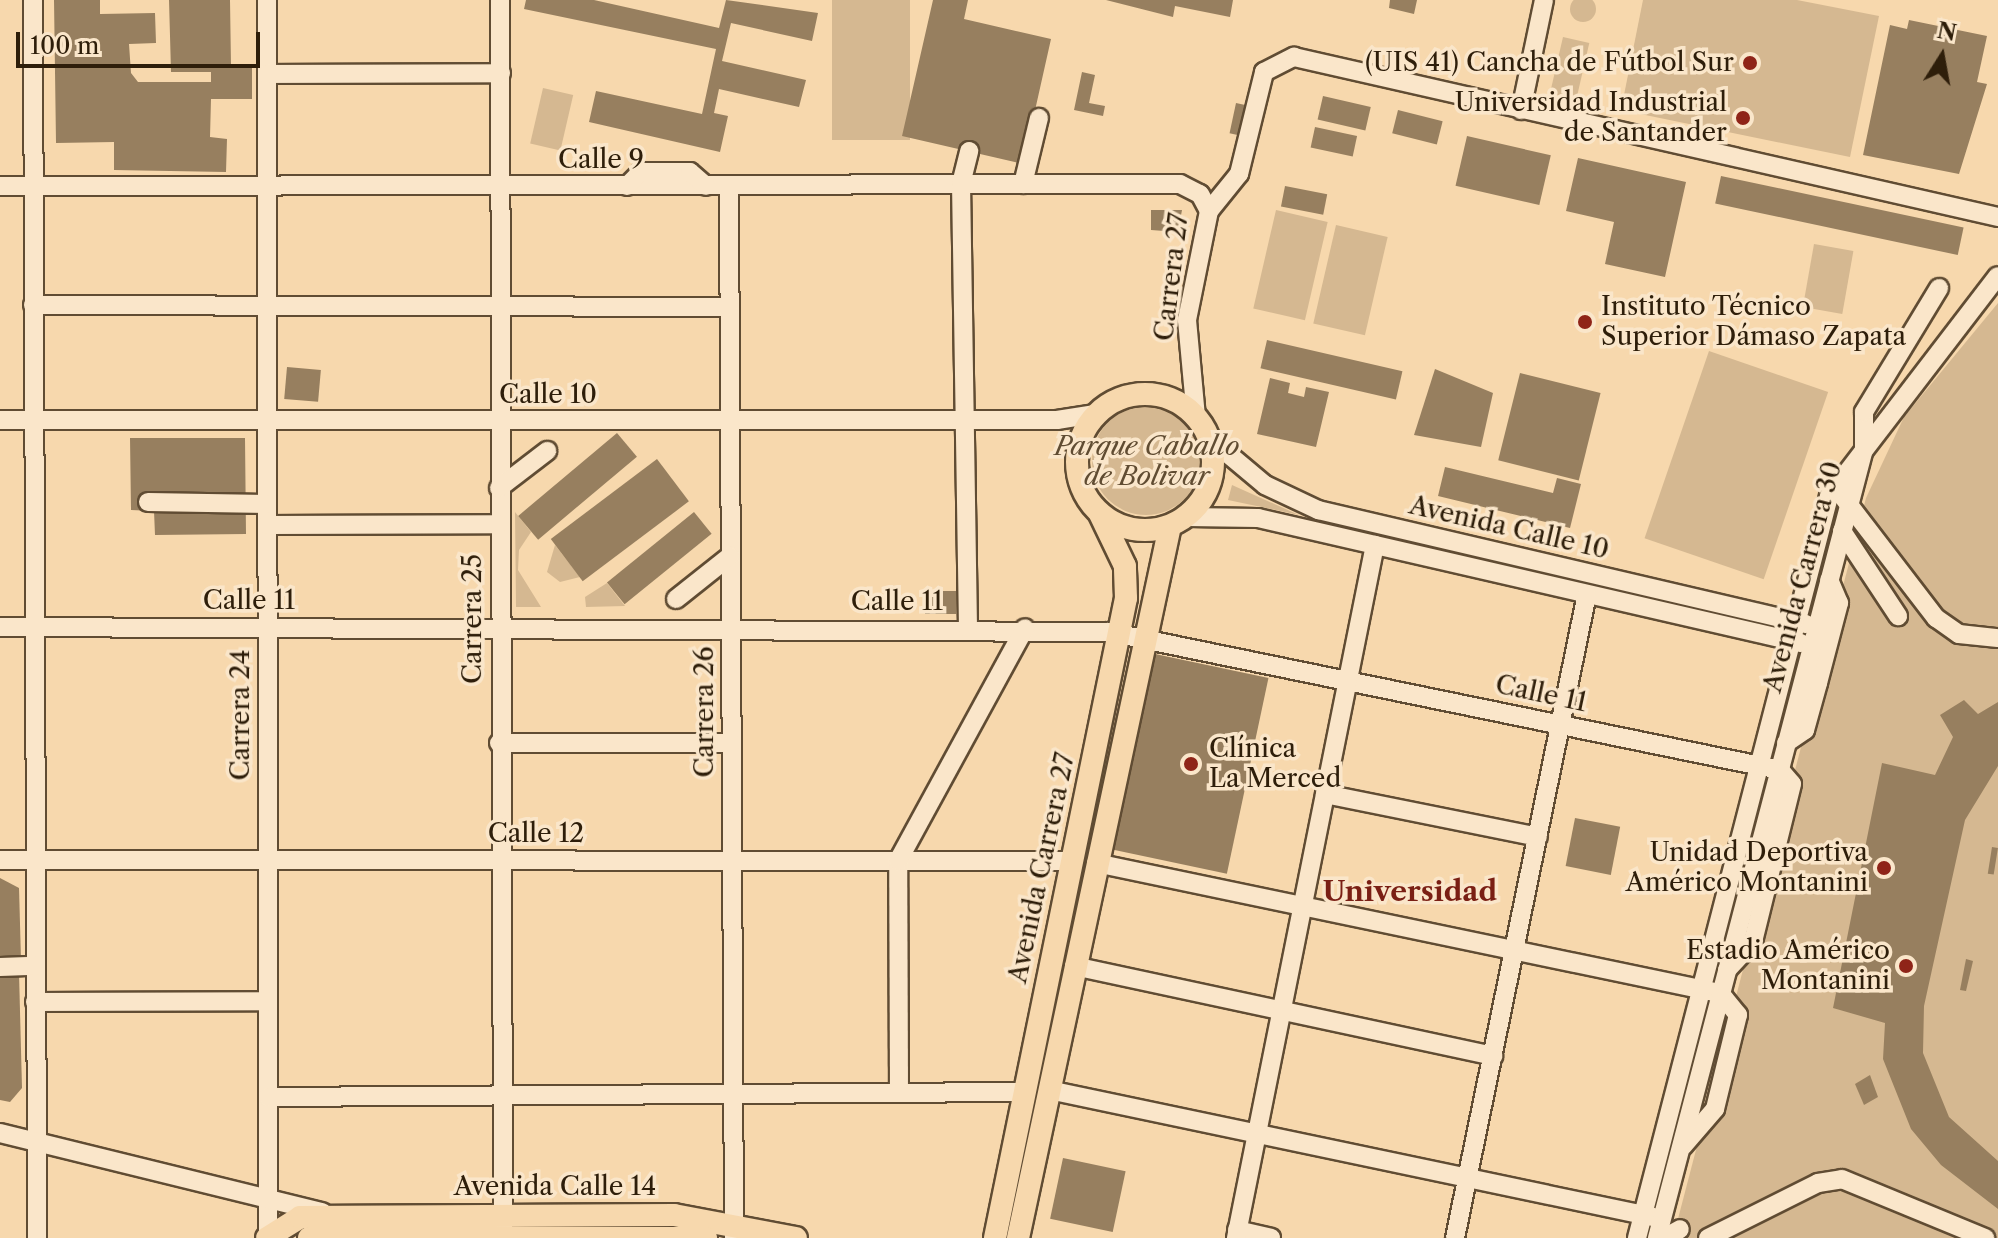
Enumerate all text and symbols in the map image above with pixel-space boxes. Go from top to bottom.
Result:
scale bar [20,16,264,66]
north arrow [1902,16,1982,96]
text: N [1935,17,1959,47]
text: 100 m [30,31,99,60]
place label: (UIS 41) Cancha de Fútbol Sur [1365,47,1734,79]
marker: (UIS 41) Cancha de Fútbol Sur [1741,54,1759,72]
place label: Universidad Industrial de Santander [1455,87,1727,148]
marker: Universidad Industrial de Santander [1734,109,1752,127]
street label: Calle 9 [558,144,644,176]
street label: Carrera 27 [1149,211,1195,343]
place label: Instituto Técnico Superior Dámaso Zapata [1601,291,1907,352]
marker: Instituto Técnico Superior Dámaso Zapata [1576,313,1594,331]
street label: Calle 10 [499,379,597,411]
park label: Parque Caballo de Bolivar [1055,431,1239,492]
street label: Avenida Carrera 30 [1757,458,1849,696]
street label: Avenida Calle 10 [1406,490,1612,566]
street label: Carrera 25 [457,554,489,684]
street label: Calle 11 [203,585,295,617]
street label: Calle 11 [851,586,943,618]
street label: Carrera 26 [689,646,721,778]
street label: Carrera 24 [225,649,257,781]
street label: Calle 11 [1492,669,1590,719]
place label: Clínica La Merced [1209,733,1342,794]
street label: Avenida Carrera 27 [1002,750,1082,986]
marker: Clínica La Merced [1180,753,1202,775]
street label: Calle 12 [488,818,584,850]
place label: Unidad Deportiva Américo Montanini [1625,837,1868,898]
marker: Unidad Deportiva Américo Montanini [1875,859,1893,877]
district label: Universidad [1323,874,1497,908]
place label: Estadio Américo Montanini [1685,935,1890,996]
marker: Estadio Américo Montanini [1897,957,1915,975]
street label: Avenida Calle 14 [454,1171,656,1203]

